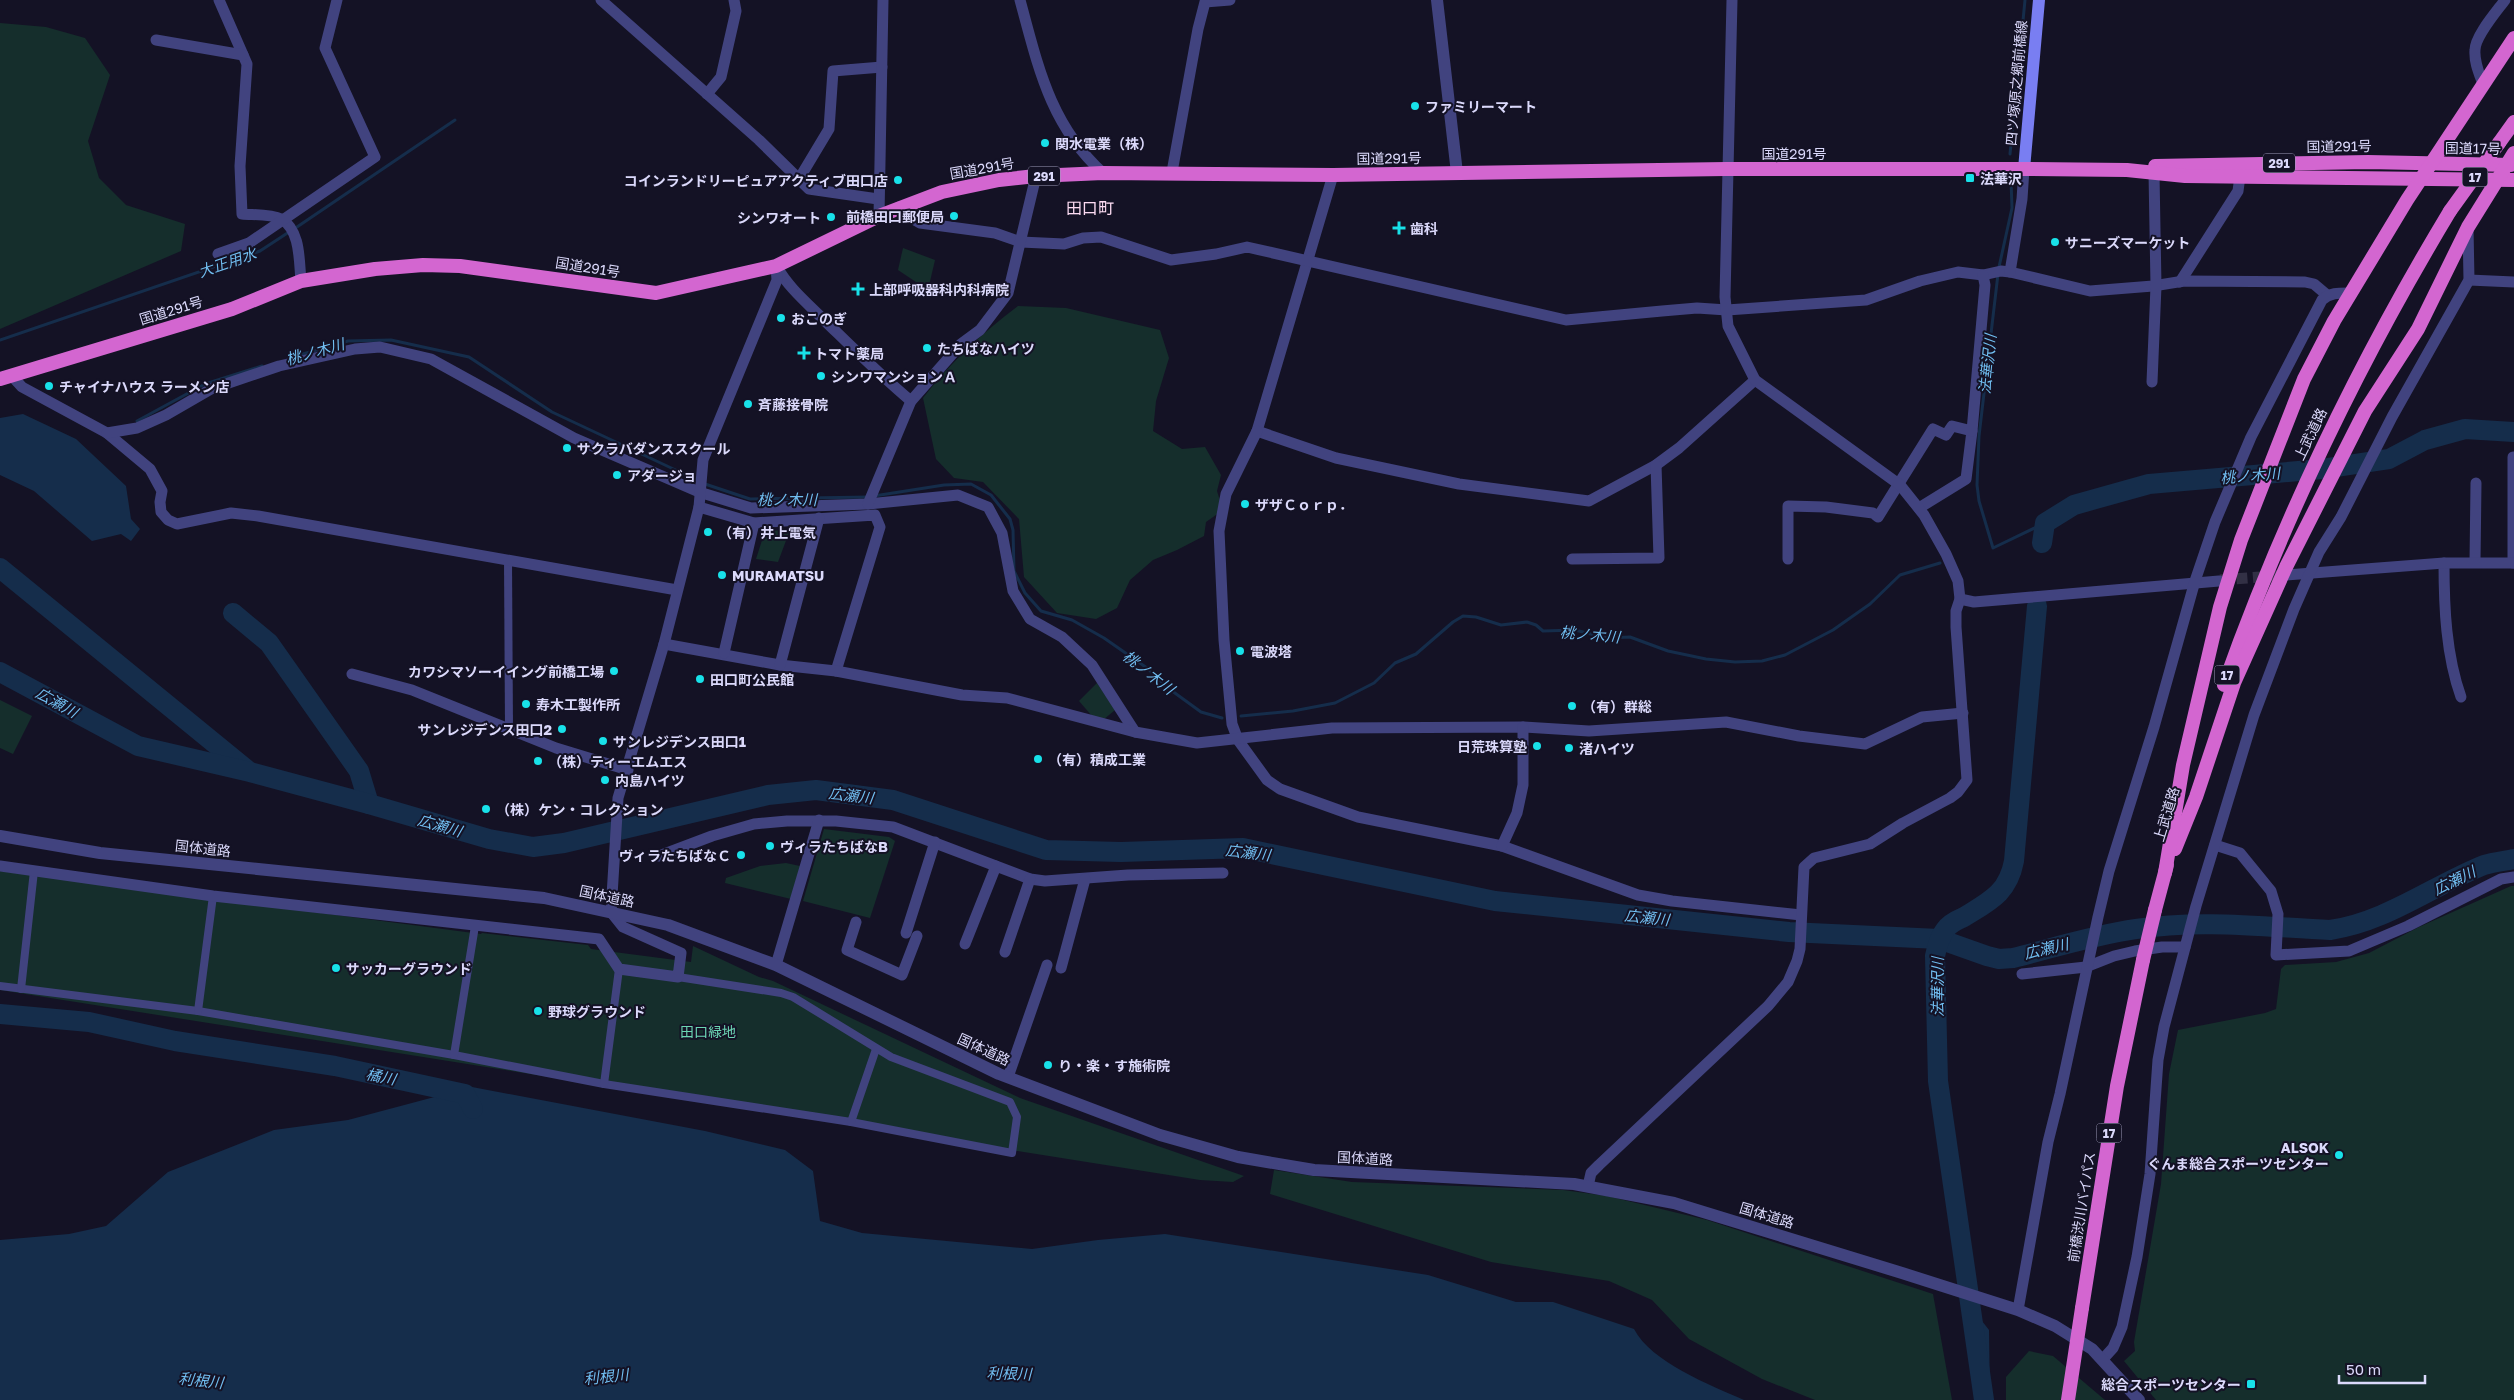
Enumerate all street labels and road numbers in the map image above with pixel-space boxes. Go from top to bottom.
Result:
street label: 四ツ塚原之郷前橋線 [2002,19,2030,147]
street label: 国道291号 [2306,137,2372,155]
street label: 国道17号 [2445,139,2501,157]
street label: 国道291号 [1761,145,1827,162]
street label: 国道291号 [1356,149,1422,167]
street label: 国道291号 [948,154,1016,182]
road number: 291 [2263,154,2295,172]
road number: 291 [1028,167,1060,186]
road number: 17 [2462,168,2488,186]
street label: 国道291号 [554,253,622,281]
street label: 国道291号 [137,292,205,328]
street label: 上武道路 [2290,405,2330,463]
road number: 17 [2214,666,2240,684]
street label: 上武道路 [2150,785,2182,843]
street label: 国体道路 [174,837,232,859]
street label: 国体道路 [578,882,636,910]
street label: 国体道路 [955,1029,1013,1069]
road number: 17 [2096,1124,2122,1142]
street label: 国体道路 [1337,1148,1393,1168]
street label: 前橋渋川バイパス [2064,1150,2098,1264]
street label: 国体道路 [1738,1199,1796,1231]

